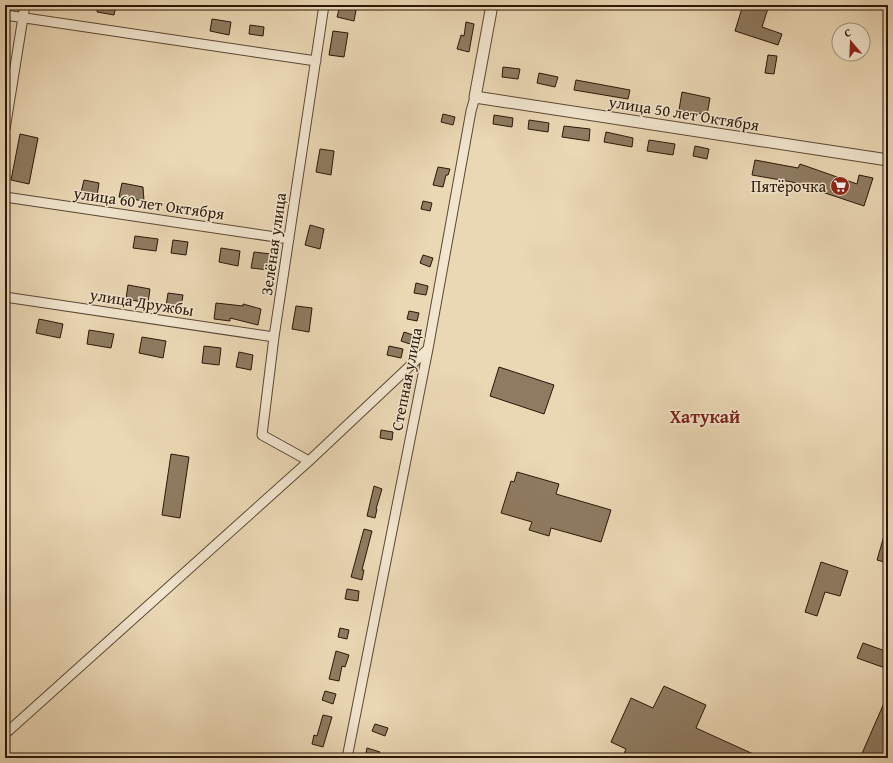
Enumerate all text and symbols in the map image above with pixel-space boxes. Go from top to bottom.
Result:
north arrow [831,22,871,62]
text: С [842,24,853,41]
street label: улица 50 лет Октября [606,89,761,137]
place label: Пятёрочка [751,174,826,198]
supermarket icon: Пятёрочка [829,175,851,197]
street label: улица 60 лет Октября [71,180,226,225]
street label: Зелёная улица [254,191,292,297]
street label: улица Дружбы [87,282,196,322]
street label: Степная улица [384,325,428,433]
district label: Хатукай [670,403,740,430]

